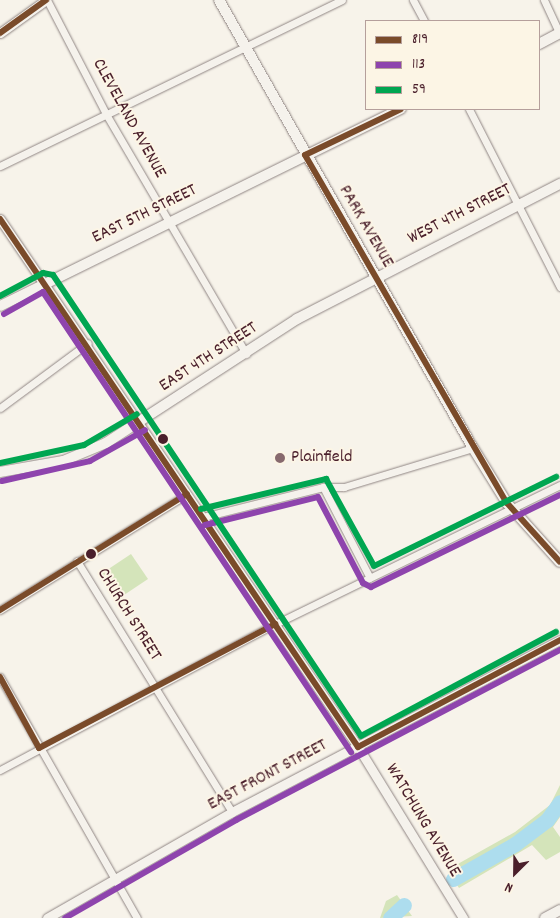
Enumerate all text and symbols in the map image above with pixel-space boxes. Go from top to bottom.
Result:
legend [365,20,540,110]
text: 819 [412,29,428,51]
text: 113 [412,54,425,76]
street label: CLEVELAND AVENUE [86,56,170,182]
text: 59 [412,79,426,101]
street label: EAST 5TH STREET [89,180,201,250]
street label: WEST 4TH STREET [405,180,515,250]
street label: PARK AVENUE [333,182,397,272]
street label: EAST 4TH STREET [156,318,262,398]
unlabelled marker [158,434,168,444]
place label: Plainfield [291,447,352,469]
marker: Plainfield [273,451,287,465]
unlabelled marker [86,549,96,559]
street label: CHURCH STREET [91,565,165,665]
street label: EAST FRONT STREET [205,735,331,817]
street label: WATCHUNG AVENUE [380,760,464,882]
north arrow [490,848,540,898]
text: N [502,876,516,897]

